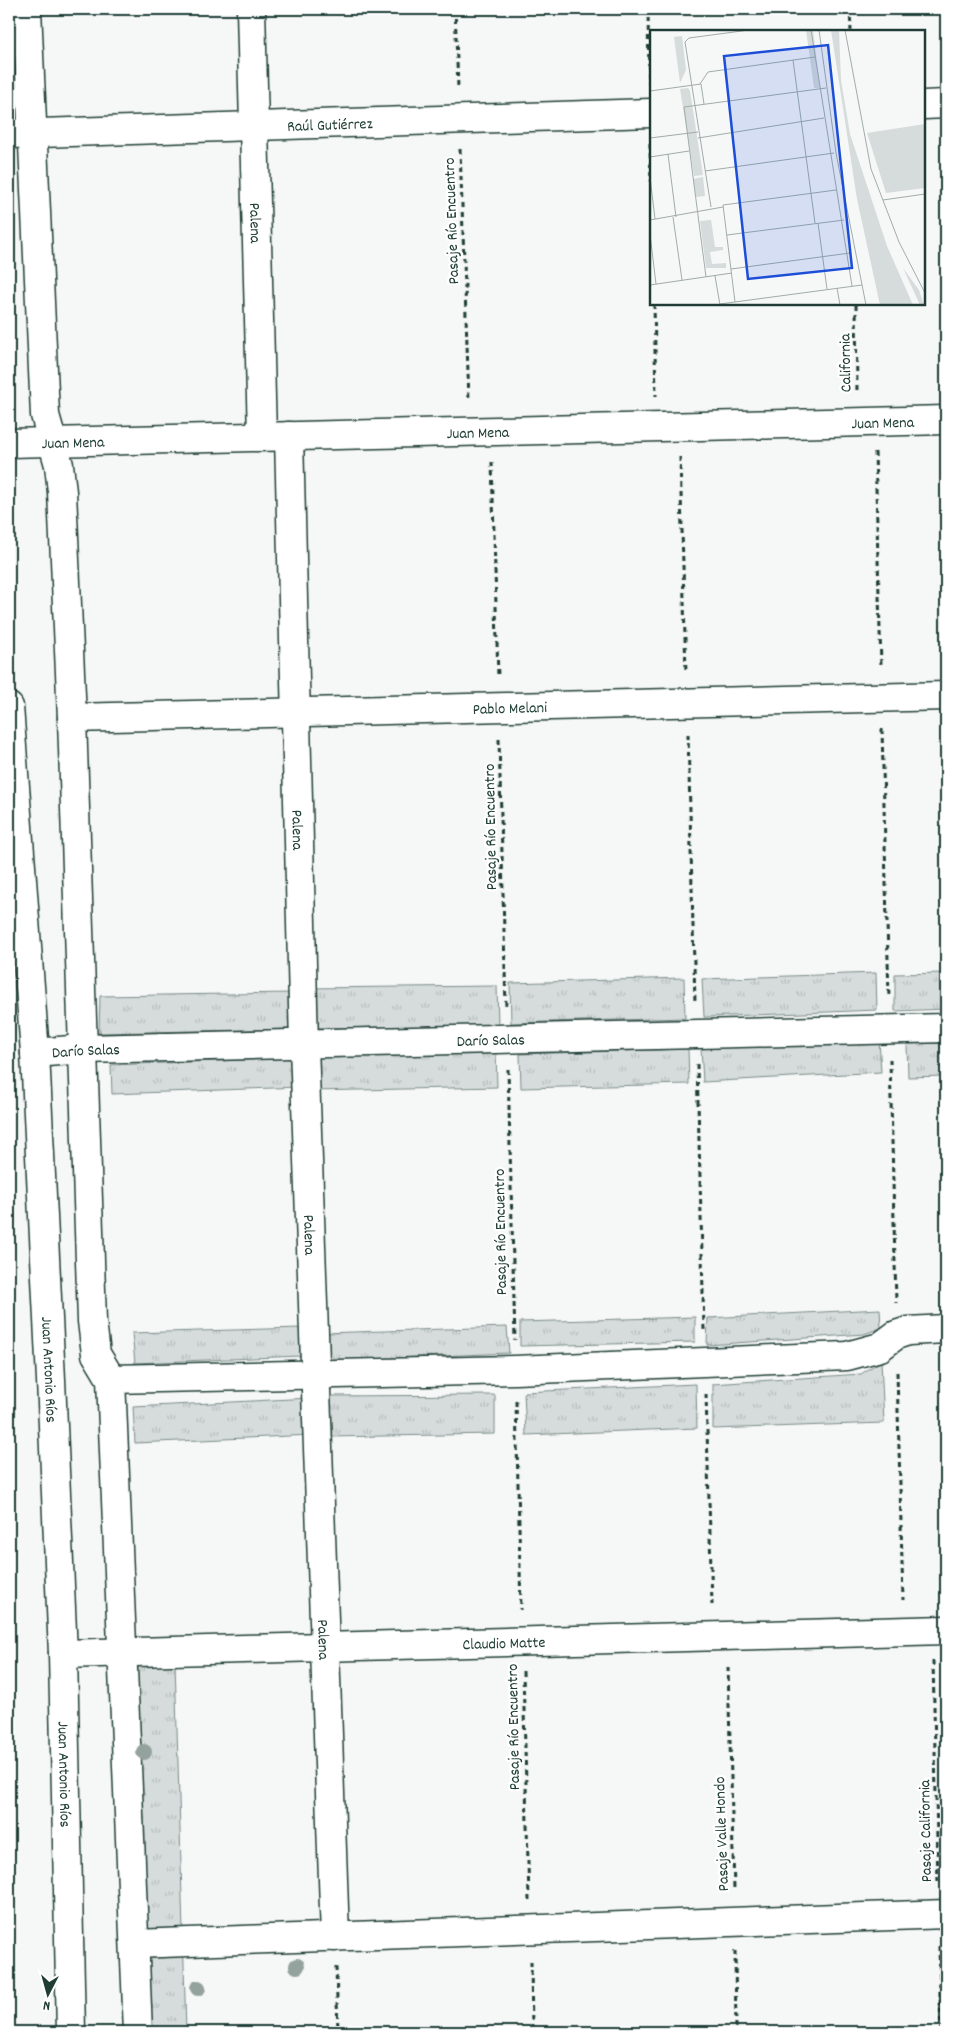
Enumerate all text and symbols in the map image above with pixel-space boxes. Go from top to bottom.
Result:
inset map [650,30,925,305]
street label: Raúl Gutiérrez [287,113,373,139]
street label: Pasaje Río Encuentro [439,157,466,285]
street label: Palena [242,202,266,244]
street label: California [834,333,859,392]
street label: Juan Mena [851,412,915,436]
street label: Juan Mena [446,422,510,446]
street label: Juan Mena [41,432,105,456]
street label: Pablo Melani [472,697,547,722]
street label: Pasaje Río Encuentro [479,763,504,891]
street label: Palena [284,809,308,851]
street label: Darío Salas [456,1029,525,1054]
street label: Darío Salas [51,1039,120,1066]
street label: Pasaje Río Encuentro [489,1168,514,1296]
street label: Palena [296,1214,320,1256]
street label: Juan Antonio Ríos [34,1316,62,1424]
street label: Palena [310,1619,334,1661]
street label: Claudio Matte [462,1632,546,1657]
street label: Pasaje Río Encuentro [502,1663,527,1791]
street label: Juan Antonio Ríos [50,1721,76,1828]
street label: Pasaje Valle Hondo [709,1776,736,1892]
street label: Pasaje California [914,1779,939,1882]
north arrow [22,1968,72,2018]
text: N [42,1995,51,2015]

